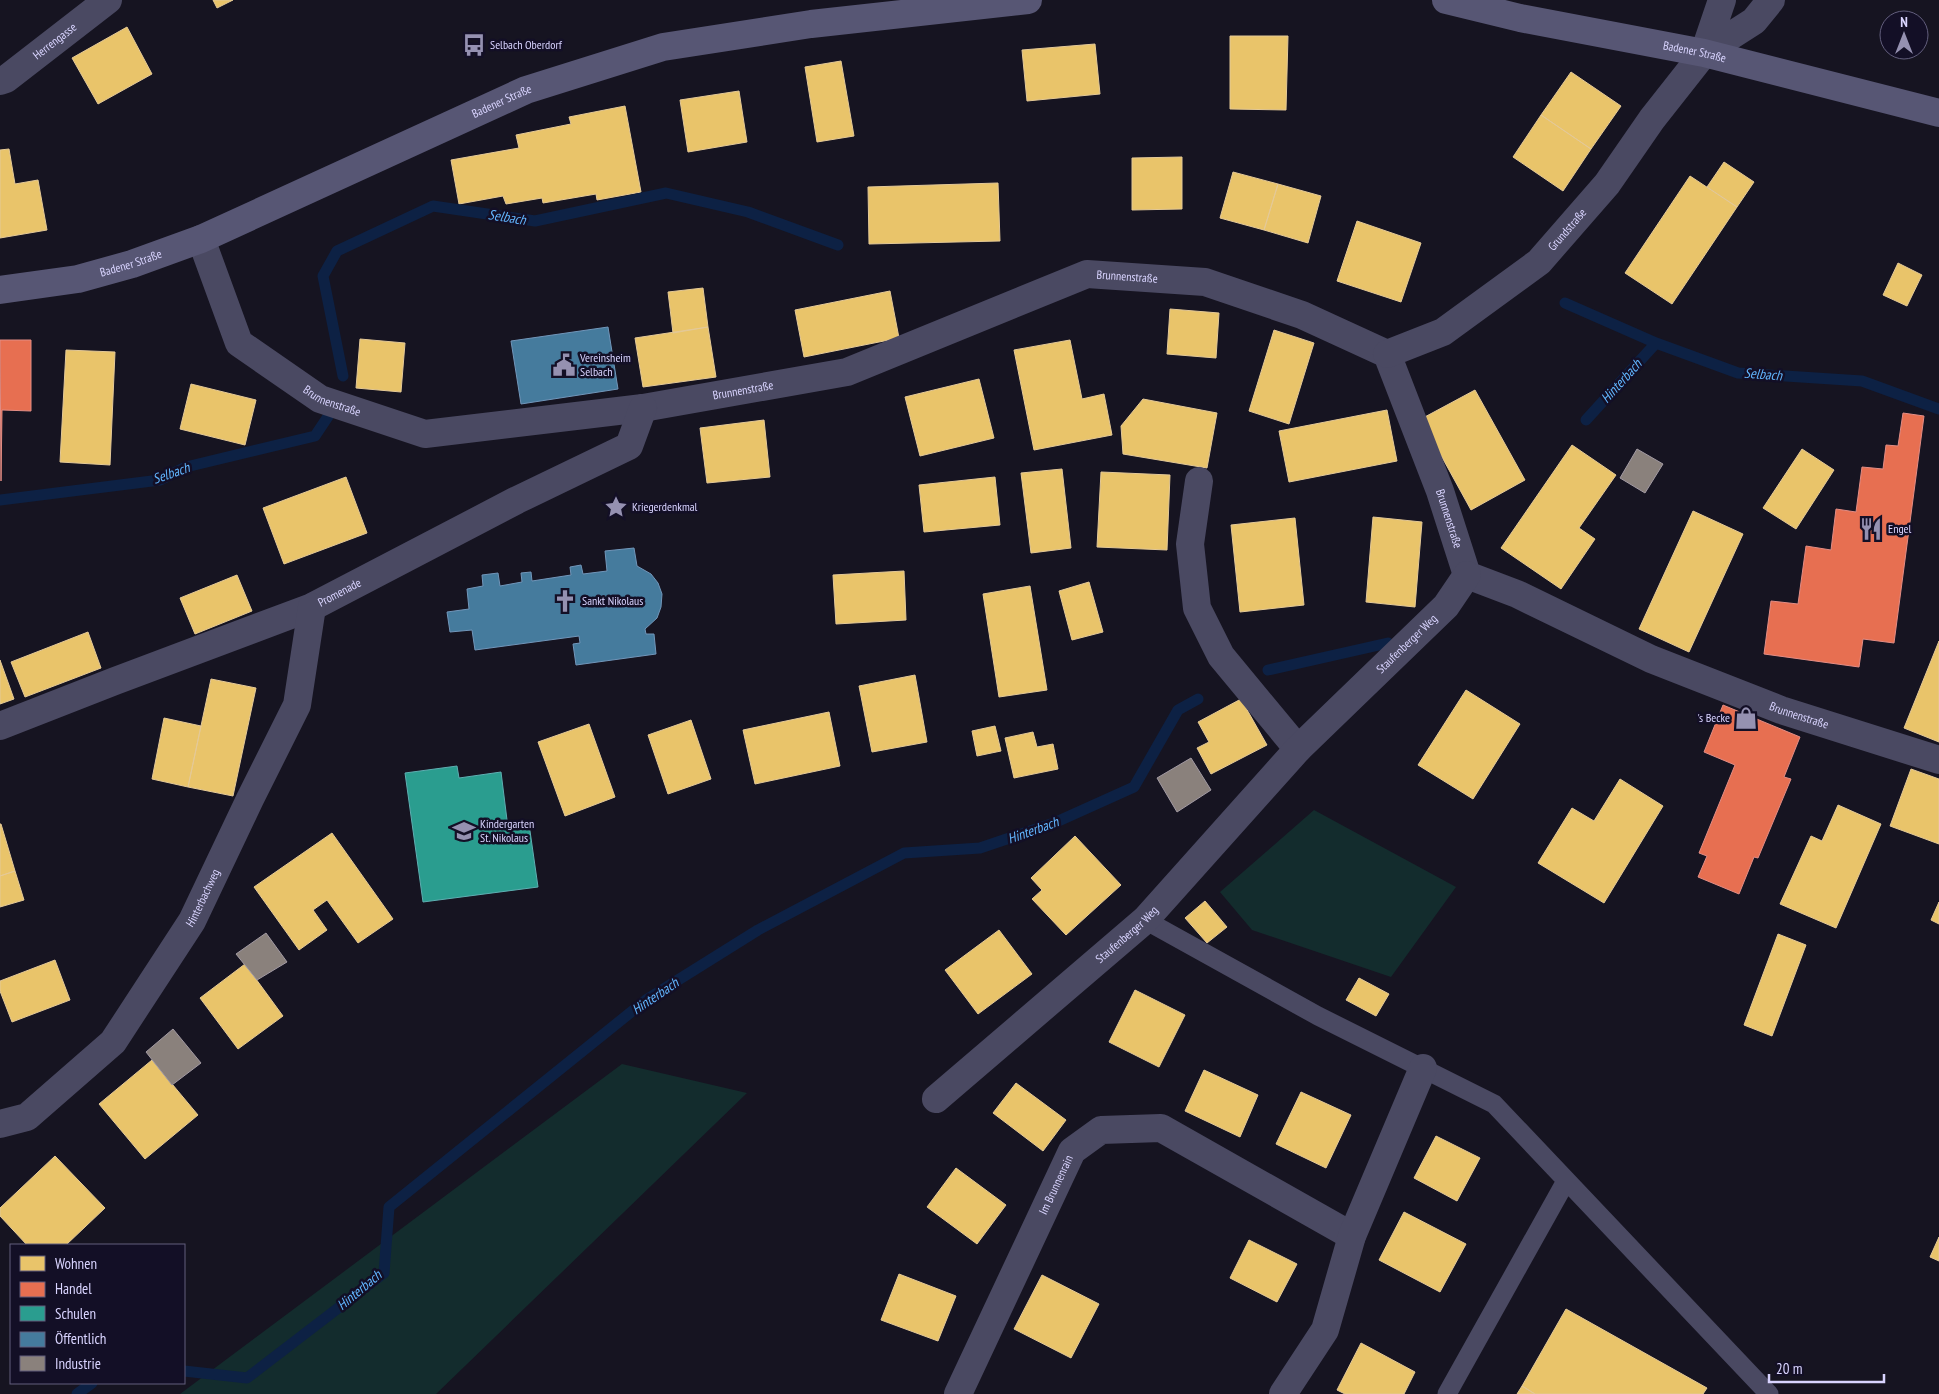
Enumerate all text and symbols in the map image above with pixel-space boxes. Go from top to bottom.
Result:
north arrow [1879,10,1929,60]
text: N [1900,13,1908,31]
street label: Herrengasse [30,19,79,62]
bus stop icon: Selbach Oberdorf [461,32,487,58]
place label: Selbach Oberdorf [490,37,563,52]
street label: Badener Straße [1662,37,1728,65]
street label: Badener Straße [469,81,533,121]
water label: Selbach [487,205,528,229]
street label: Grundstraße [1544,205,1589,253]
street label: Badener Straße [98,246,164,280]
street label: Brunnenstraße [1096,267,1158,286]
place label: Vereinsheim Selbach [579,350,631,379]
public building icon: Vereinsheim Selbach [551,352,577,378]
water label: Hinterbach [1597,355,1646,407]
water label: Selbach [1743,364,1783,384]
street label: Brunnenstraße [711,377,774,403]
street label: Brunnenstraße [301,382,363,419]
water label: Selbach [150,458,193,488]
street label: Brunnenstraße [1433,487,1466,550]
place icon: Kriegerdenkmal [603,494,629,520]
place label: Kriegerdenkmal [632,499,698,514]
restaurant icon: Engel [1858,516,1884,542]
place label: Engel [1888,521,1912,536]
street label: Promenade [315,575,363,610]
church icon: Sankt Nikolaus [552,588,578,614]
place label: Sankt Nikolaus [582,593,643,608]
street label: Staufenberger Weg [1373,611,1440,676]
street label: Brunnenstraße [1767,698,1831,732]
shop icon: 's Becke [1733,705,1759,731]
place label: 's Becke [1698,710,1730,725]
water label: Hinterbach [1005,812,1062,847]
place label: Kindergarten St. Nikolaus [480,816,534,845]
school or university icon: Kindergarten St. Nikolaus [451,818,477,844]
street label: Hinterbachweg [182,866,223,930]
street label: Staufenberger Weg [1092,903,1161,966]
water label: Hinterbach [628,973,683,1018]
street label: Im Brunnenrain [1035,1152,1076,1217]
legend [10,1244,185,1384]
text: Wohnen [55,1254,97,1273]
water label: Hinterbach [333,1266,386,1314]
text: Handel [55,1279,92,1298]
text: Schulen [55,1304,96,1323]
text: Öffentlich [55,1329,106,1348]
scale bar [1769,1352,1884,1384]
text: Industrie [55,1354,101,1373]
text: 20 m [1776,1359,1802,1378]

